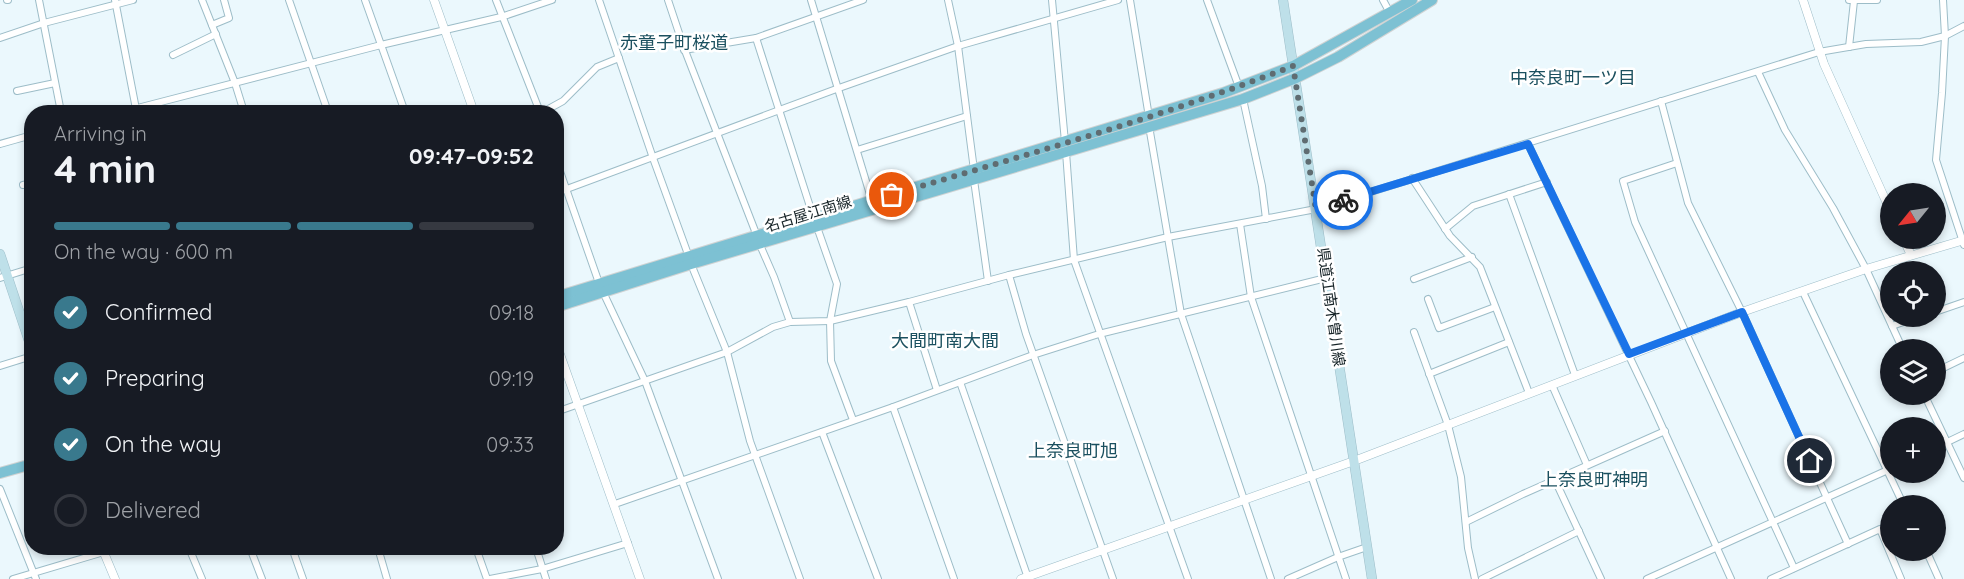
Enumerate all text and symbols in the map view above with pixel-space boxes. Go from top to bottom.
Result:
district label: 赤童子町桜道 [620,31,728,54]
district label: 中奈良町一ツ目 [1510,66,1636,89]
text: Arriving in [54,121,147,146]
text: 09:47–09:52 [409,142,534,170]
text: 4 min [54,144,156,193]
pin [866,169,917,220]
courier [1313,170,1373,230]
icon: bag [875,178,908,211]
north arrow [1880,183,1946,249]
map controls [1880,183,1946,561]
icon: bike [1327,184,1360,217]
street label: 名古屋江南線 [762,191,854,236]
text: On the way · 600 m [54,239,233,264]
street label: 県道江南木曽川線 [1314,246,1349,368]
button: locate [1880,261,1946,327]
icon: check [54,296,87,329]
text: Confirmed [105,298,212,326]
text: 09:18 [489,300,534,325]
district label: 大間町南大間 [891,329,999,352]
button: layers [1880,339,1946,405]
icon: check [54,362,87,395]
text: Preparing [105,364,205,392]
text: 09:19 [489,366,534,391]
button: + [1880,417,1946,483]
icon: check [54,428,87,461]
text: On the way [105,430,221,458]
text: 09:33 [486,432,534,457]
pin [1784,435,1835,486]
district label: 上奈良町旭 [1028,439,1118,462]
icon: home [1793,444,1826,477]
district label: 上奈良町神明 [1540,468,1648,491]
button: − [1880,495,1946,561]
text: Delivered [105,496,201,524]

